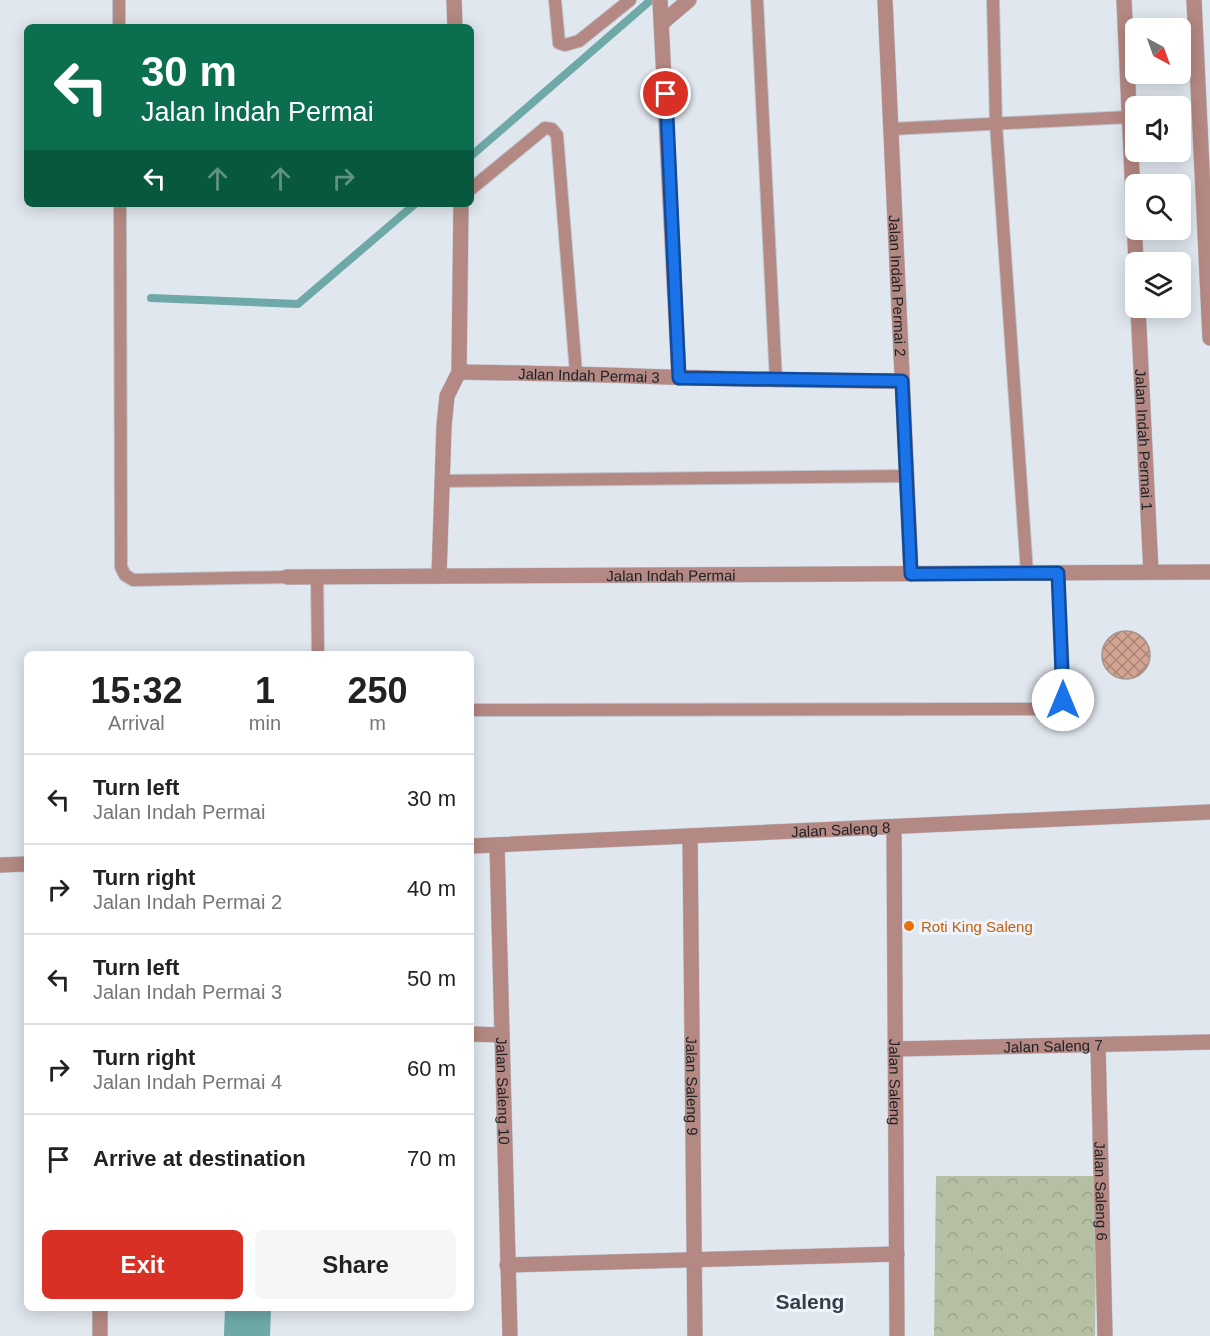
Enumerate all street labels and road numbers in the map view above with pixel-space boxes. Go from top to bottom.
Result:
street label: Jalan Indah Permai 2 [886,214,910,357]
street label: Jalan Indah Permai 3 [518,365,660,385]
street label: Jalan Indah Permai 1 [1133,369,1156,511]
street label: Jalan Indah Permai [606,566,736,584]
street label: Jalan Saleng 8 [791,818,891,840]
street label: Jalan Saleng 9 [684,1036,701,1136]
street label: Jalan Saleng 7 [1003,1036,1103,1055]
street label: Jalan Saleng 10 [494,1037,513,1145]
street label: Jalan Saleng [887,1039,904,1125]
street label: Jalan Saleng 6 [1092,1141,1111,1241]

